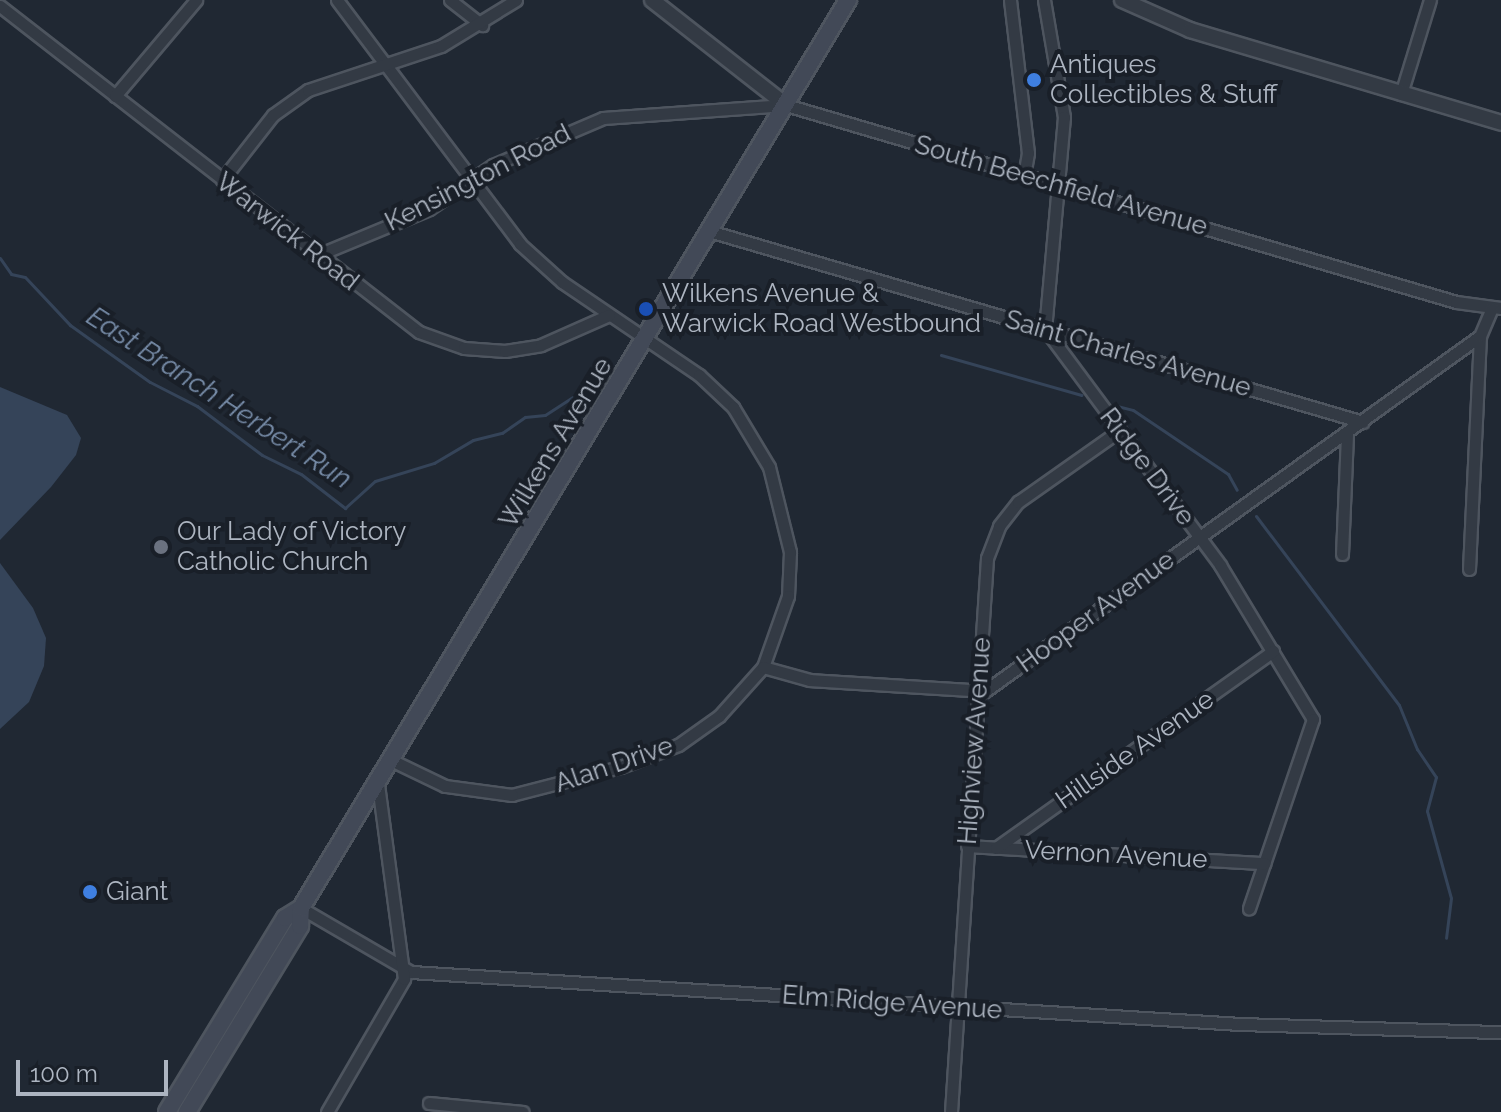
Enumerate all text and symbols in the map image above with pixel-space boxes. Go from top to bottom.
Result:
place label: Antiques Collectibles & Stuff [1050,49,1278,110]
marker: Antiques Collectibles & Stuff [1025,71,1043,89]
street label: Kensington Road [380,118,576,238]
street label: South Beechfield Avenue [911,129,1211,243]
street label: Warwick Road [209,166,365,298]
place label: Wilkens Avenue & Warwick Road Westbound [662,278,982,340]
water label: East Branch Herbert Run [80,300,358,496]
marker: Wilkens Avenue & Warwick Road Westbound [637,300,655,318]
street label: Saint Charles Avenue [1001,304,1255,404]
street label: Wilkens Avenue [493,352,619,534]
street label: Ridge Drive [1093,402,1201,532]
place label: Our Lady of Victory Catholic Church [177,516,409,578]
marker: Our Lady of Victory Catholic Church [152,538,170,556]
street label: Hooper Avenue [1011,544,1181,680]
street label: Highview Avenue [952,636,998,846]
street label: Hillside Avenue [1050,684,1220,816]
street label: Alan Drive [551,730,677,800]
street label: Vernon Avenue [1023,835,1209,875]
place label: Giant [106,876,168,908]
marker: Giant [81,883,99,901]
street label: Elm Ridge Avenue [781,980,1003,1026]
scale bar [20,1044,172,1094]
text: 100 m [30,1059,98,1088]

